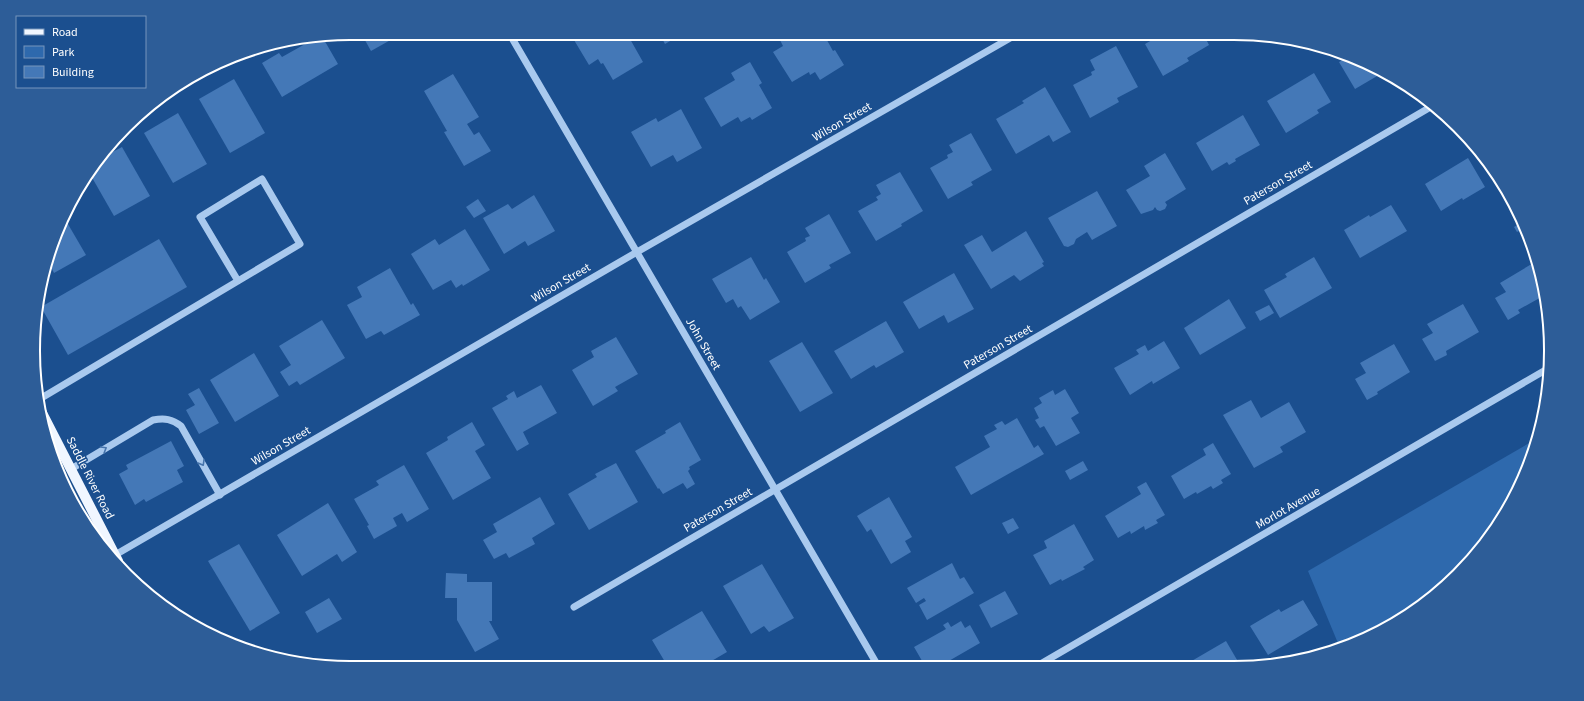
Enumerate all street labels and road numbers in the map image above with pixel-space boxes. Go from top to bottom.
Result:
street label: Wilson Street [809,98,875,146]
street label: Paterson Street [1241,156,1315,210]
street label: Wilson Street [528,259,594,307]
street label: John Street [681,315,725,373]
street label: Paterson Street [961,320,1035,374]
street label: Wilson Street [248,422,314,470]
street label: Saddle River Road [62,434,118,522]
street label: Paterson Street [681,483,755,537]
street label: Morlot Avenue [1252,483,1324,533]

